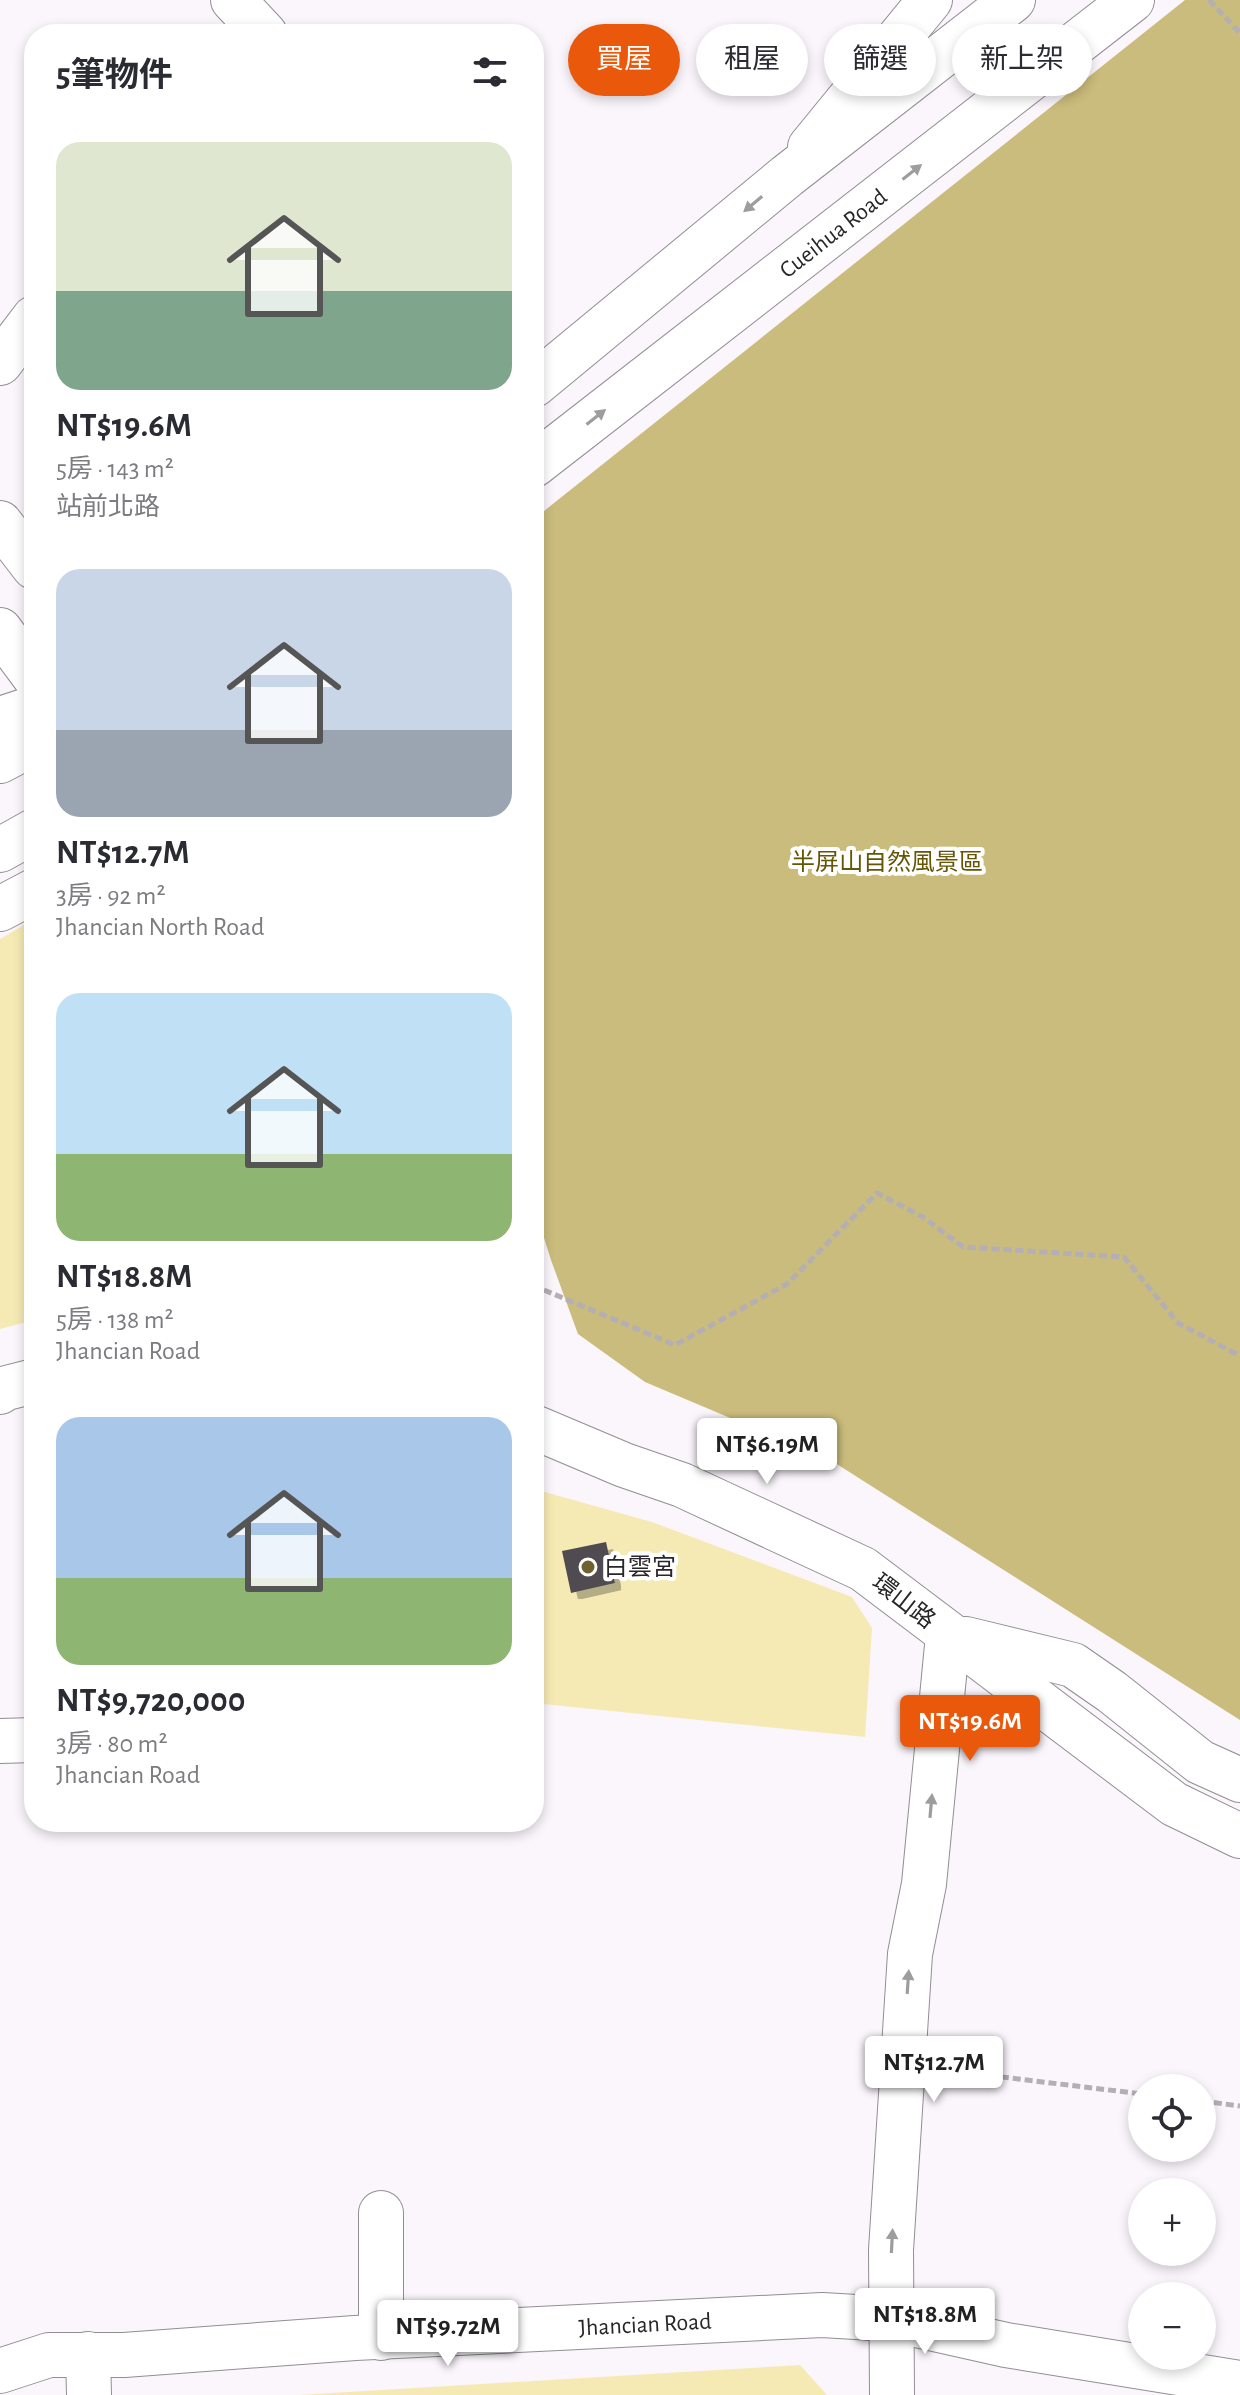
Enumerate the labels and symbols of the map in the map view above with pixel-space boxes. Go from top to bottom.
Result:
one-way arrow [902,164,922,181]
street label: Cueihua Road [775,185,892,283]
one-way arrow [744,195,764,212]
one-way arrow [586,409,606,426]
park label: 半屏山自然風景區 [791,849,983,875]
pin: NT$6.19M [684,1418,850,1486]
place label: 白雲宮 [604,1554,676,1580]
marker: 白雲宮 [579,1558,597,1576]
street label: 環山路 [868,1569,940,1633]
pin: NT$19.6M [887,1695,1053,1763]
one-way arrow [925,1794,938,1819]
one-way arrow [902,1969,915,1994]
pin: NT$12.7M [851,2036,1017,2104]
one-way arrow [885,2228,898,2253]
pin: NT$18.8M [842,2288,1008,2356]
pin: NT$9.72M [365,2300,531,2368]
street label: Jhancian Road [578,2310,712,2340]

